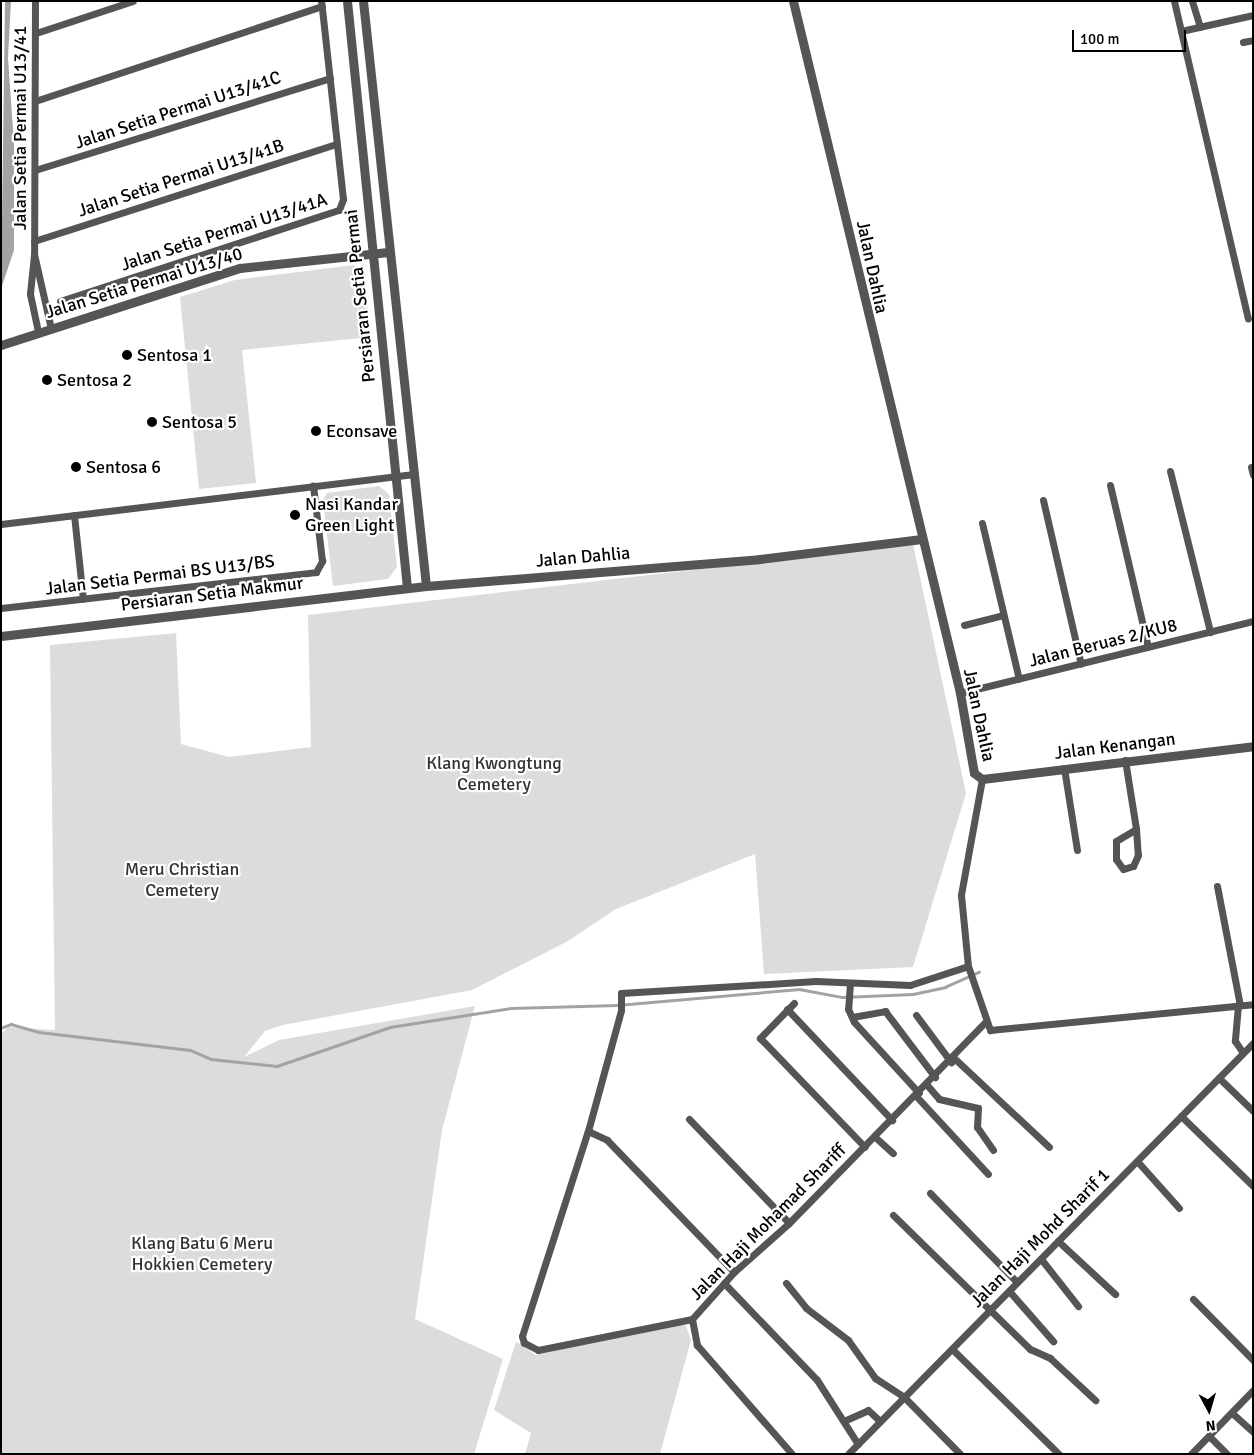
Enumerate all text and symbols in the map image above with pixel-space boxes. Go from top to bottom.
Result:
scale bar [1074,20,1188,52]
street label: Jalan Setia Permai U13/41 [9,26,31,230]
text: 100 m [1080,30,1120,48]
street label: Jalan Setia Permai U13/41C [72,66,284,154]
street label: Jalan Setia Permai U13/41B [75,134,287,222]
street label: Jalan Setia Permai U13/41A [118,188,330,276]
street label: Persiaran Setia Permai [340,208,380,384]
street label: Jalan Dahlia [852,219,892,315]
street label: Jalan Setia Permai U13/40 [43,243,245,323]
place label: Sentosa 1 [137,344,212,366]
marker: Sentosa 1 [121,349,133,361]
place label: Sentosa 2 [57,369,132,391]
marker: Sentosa 2 [41,374,53,386]
place label: Sentosa 5 [162,411,237,433]
marker: Sentosa 5 [146,416,158,428]
place label: Econsave [326,420,397,442]
marker: Econsave [310,425,322,437]
place label: Sentosa 6 [86,456,161,478]
marker: Sentosa 6 [70,461,82,473]
place label: Nasi Kandar Green Light [305,494,398,536]
marker: Nasi Kandar Green Light [289,509,301,521]
street label: Jalan Dahlia [535,542,631,572]
street label: Jalan Setia Permai BS U13/BS [44,550,276,600]
street label: Persiaran Setia Makmur [120,572,304,616]
street label: Jalan Beruas 2/KU8 [1027,614,1179,672]
street label: Jalan Dahlia [959,667,999,763]
street label: Jalan Kenangan [1053,728,1177,764]
park label: Klang Kwongtung Cemetery [426,753,562,796]
park label: Meru Christian Cemetery [125,859,239,902]
street label: Jalan Haji Mohamad Shariff [685,1139,851,1305]
street label: Jalan Haji Mohd Sharif 1 [966,1164,1114,1312]
park label: Klang Batu 6 Meru Hokkien Cemetery [131,1233,273,1276]
north arrow [1184,1385,1234,1435]
text: N [1205,1416,1216,1434]

